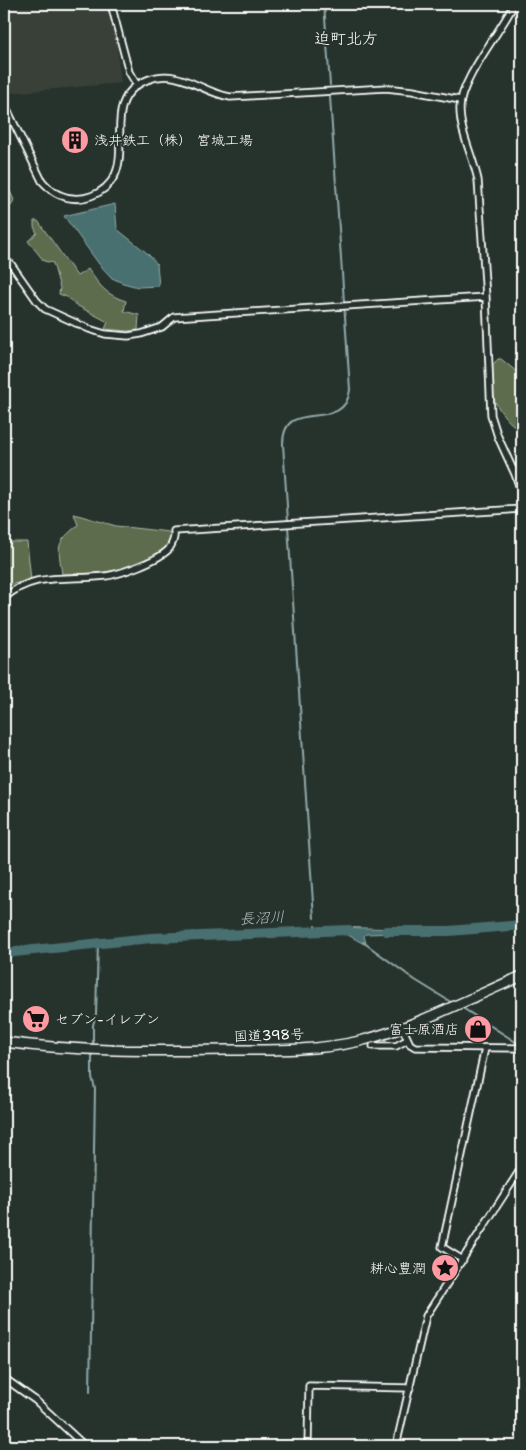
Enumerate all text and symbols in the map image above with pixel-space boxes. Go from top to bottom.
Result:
district label: 迫町北方 [314,28,378,49]
building icon: 浅井鉄工（株） 宮城工場 [60,125,90,155]
place label: 浅井鉄工（株） 宮城工場 [94,131,253,149]
water label: 長沼川 [239,907,285,929]
supermarket icon: セブン-イレブン [21,1004,51,1034]
place label: セブン-イレブン [55,1010,160,1028]
shop icon: 富士原酒店 [463,1014,493,1044]
place label: 富士原酒店 [389,1020,459,1038]
street label: 国道398号 [233,1025,305,1045]
place icon: 耕心豊潤 [430,1253,460,1283]
place label: 耕心豊潤 [370,1259,426,1277]

